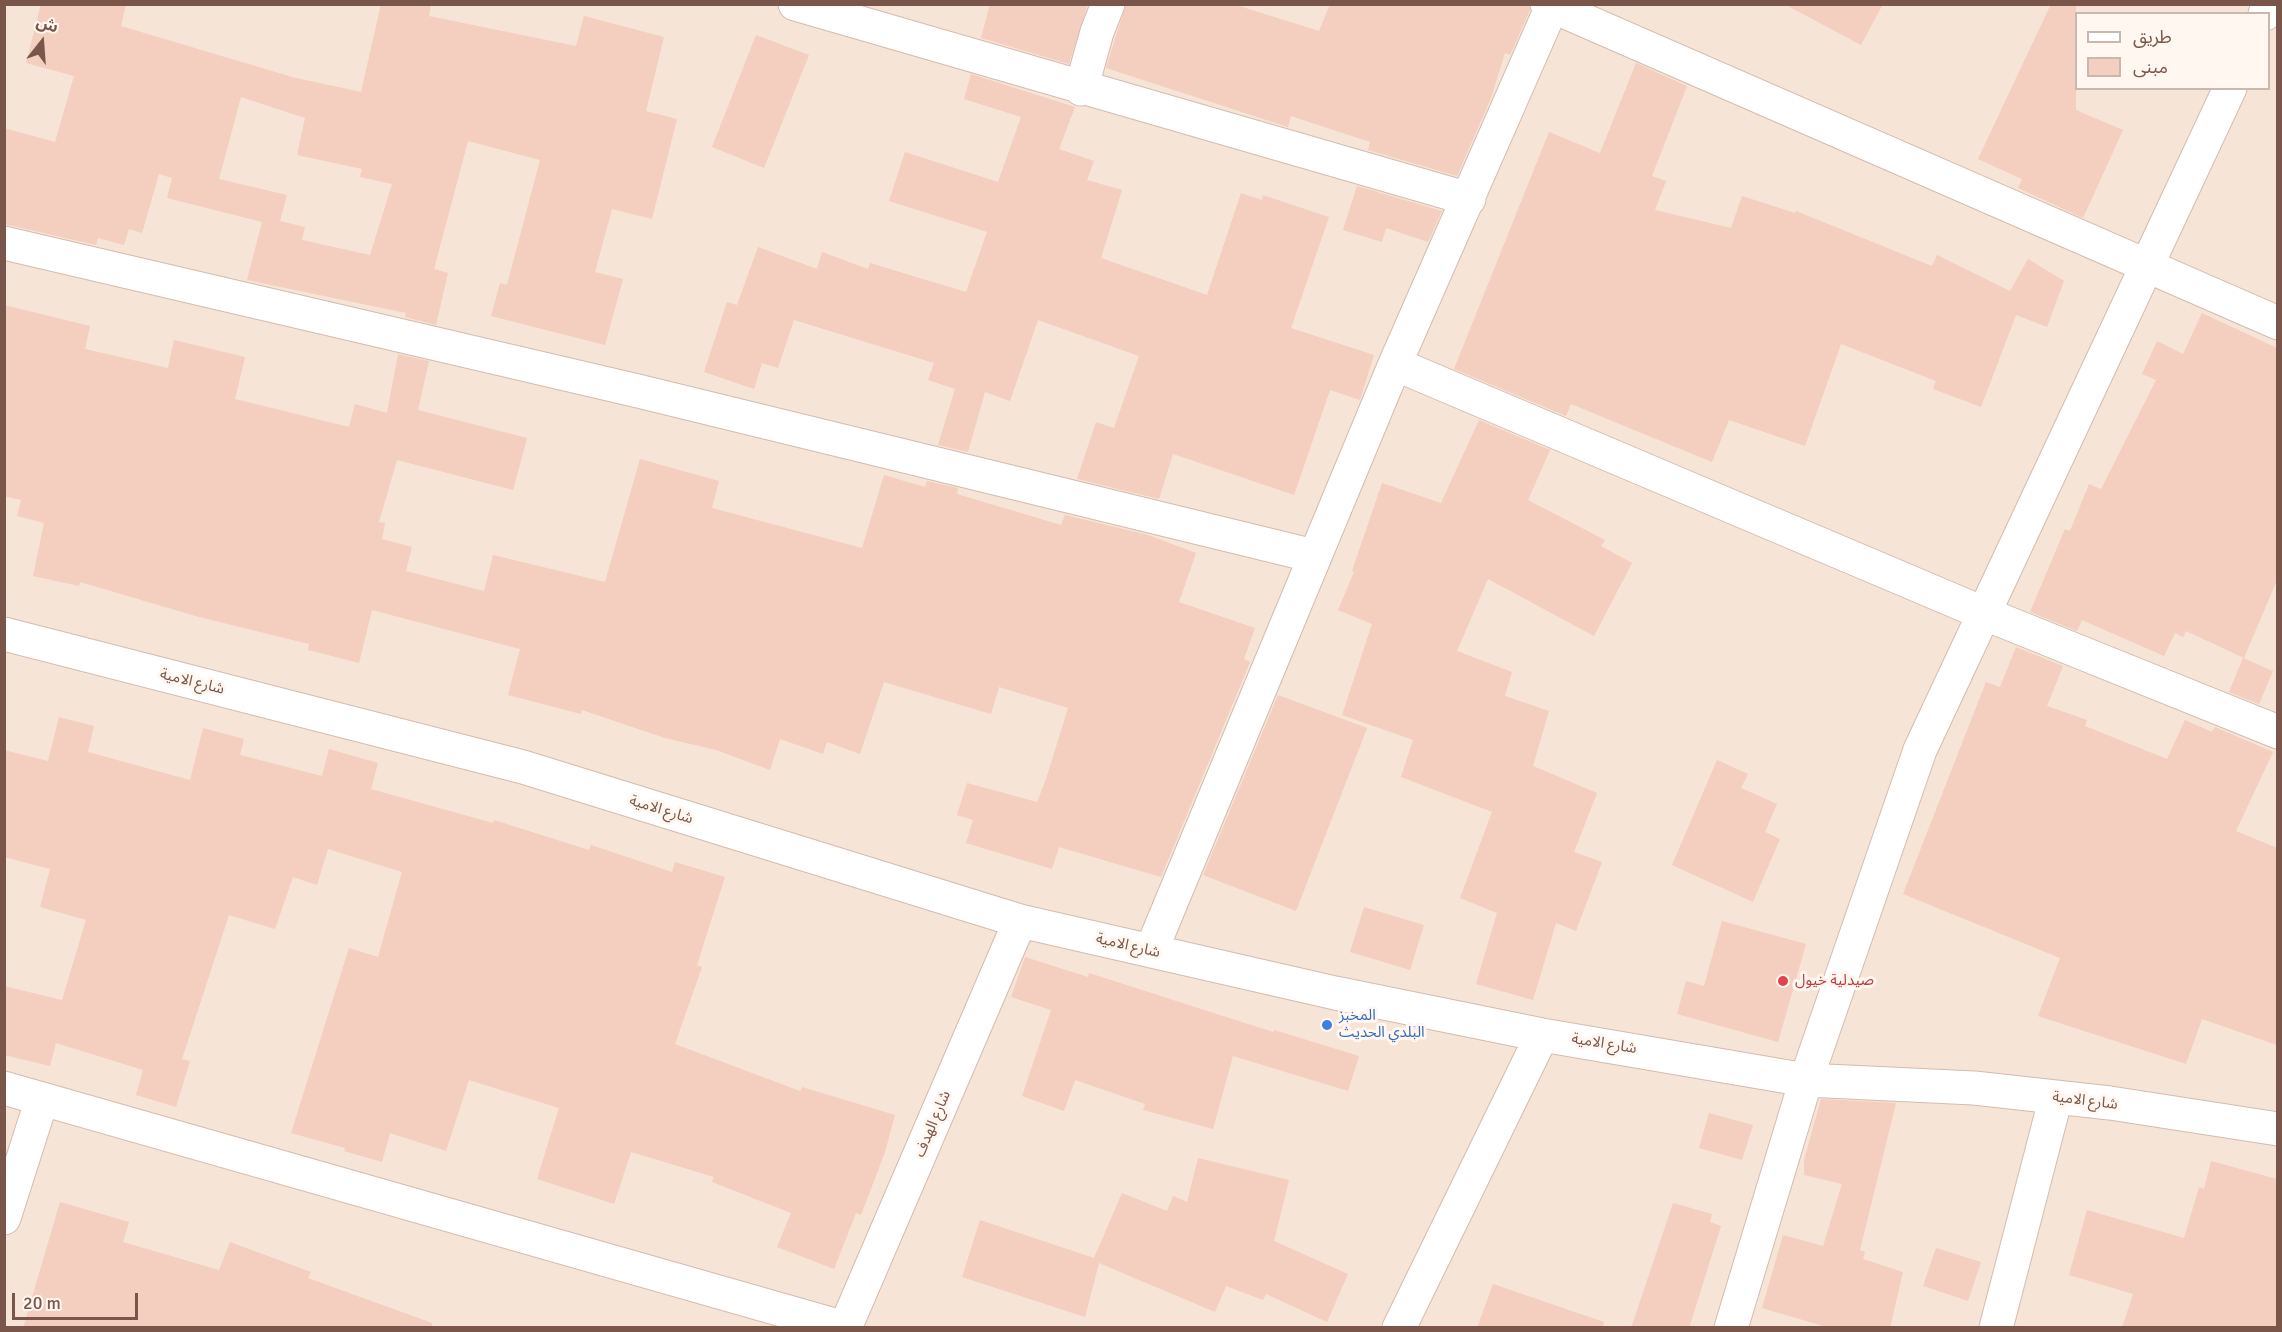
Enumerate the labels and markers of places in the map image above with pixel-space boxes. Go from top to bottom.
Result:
place label: صيدلية خيول [1795,972,1874,990]
marker: صيدلية خيول [1776,974,1790,988]
place label: المخبز البلدي الحديث [1339,1007,1425,1042]
marker: المخبز البلدي الحديث [1320,1018,1334,1032]

